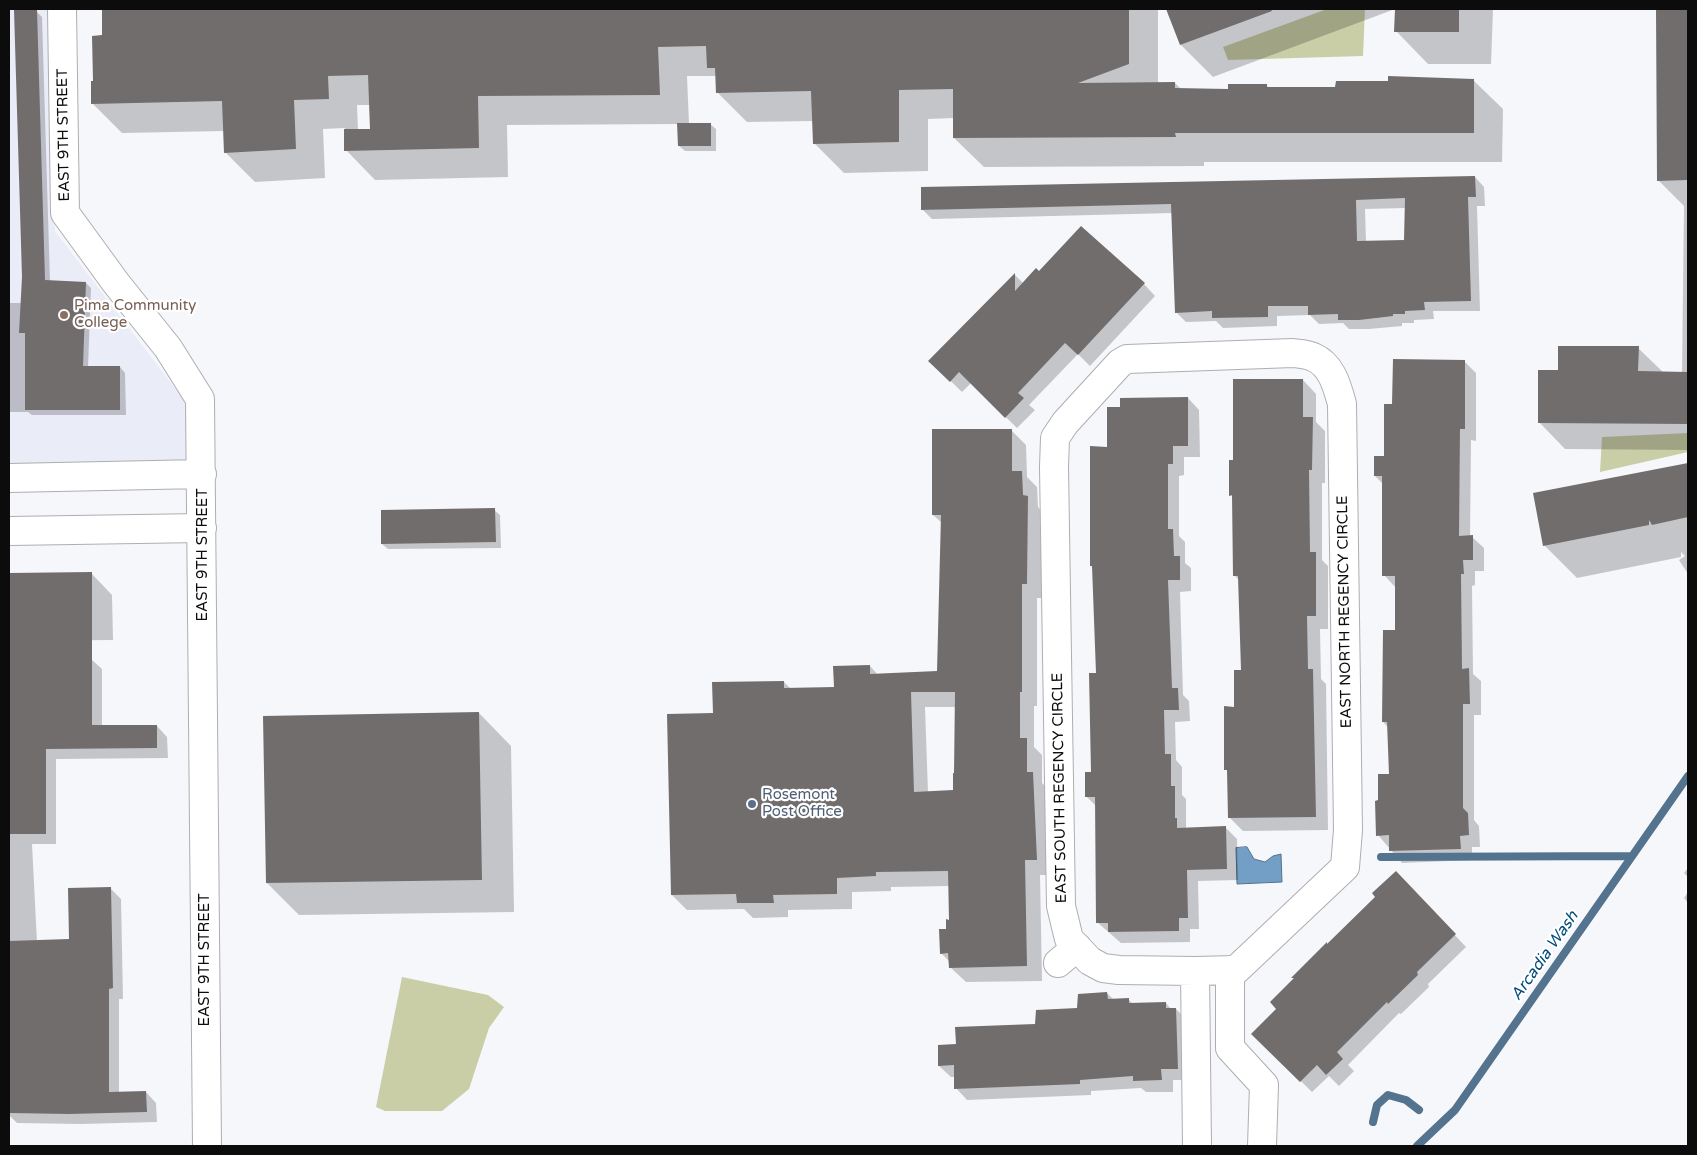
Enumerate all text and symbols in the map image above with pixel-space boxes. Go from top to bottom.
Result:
street label: EAST 9TH STREET [54,68,74,202]
place label: Pima Community College [74,297,196,332]
marker: Pima Community College [58,309,70,321]
street label: EAST 9TH STREET [194,488,212,622]
street label: EAST NORTH REGENCY CIRCLE [1334,495,1356,729]
street label: EAST SOUTH REGENCY CIRCLE [1049,673,1071,903]
place label: Rosemont Post Office [762,786,842,821]
marker: Rosemont Post Office [746,798,758,810]
street label: EAST 9TH STREET [196,893,214,1027]
water label: Arcadia Wash [1507,908,1583,1004]

